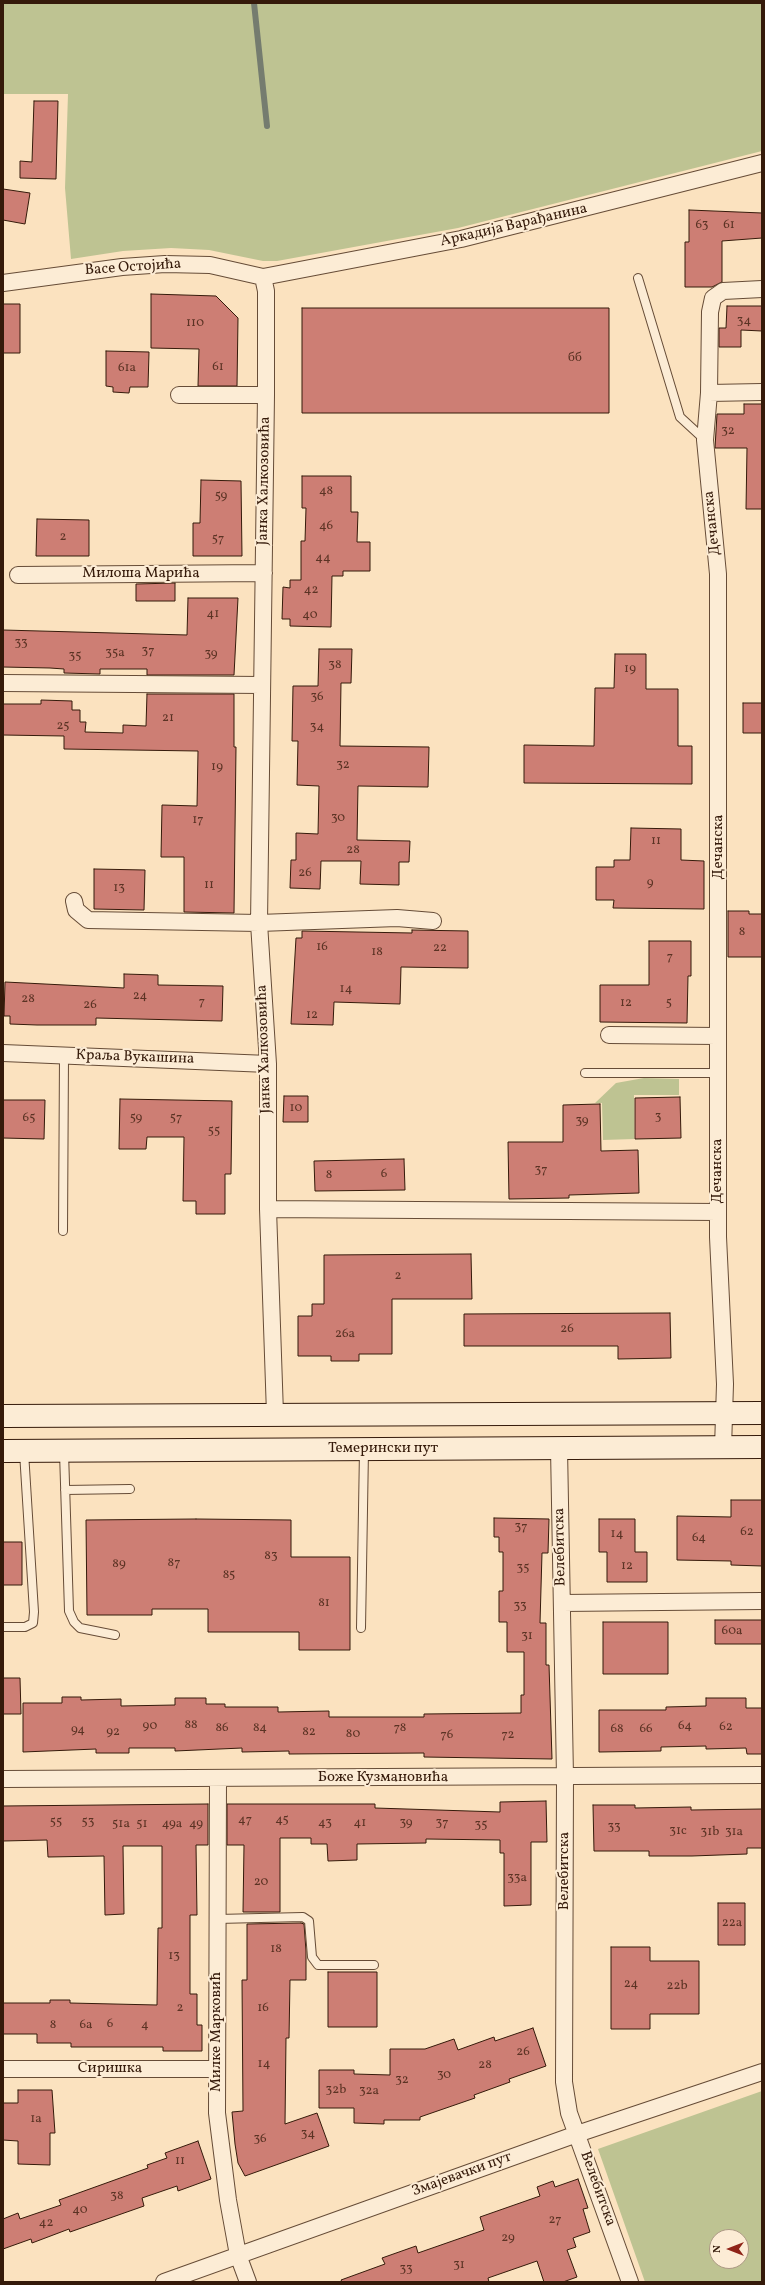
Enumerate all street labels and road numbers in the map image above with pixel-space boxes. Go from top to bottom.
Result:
street label: Аркадија Варађанина [439,200,589,252]
street label: Васе Остојића [84,256,182,280]
street label: Јанка Халкозовића [255,416,275,546]
street label: Дечанска [701,490,725,556]
street label: Милоша Марића [82,565,200,583]
street label: Дечанска [710,815,728,879]
street label: Јанка Халкозовића [254,984,276,1114]
street label: Краља Вукашина [75,1047,195,1069]
street label: Дечанска [709,1139,727,1203]
street label: Темерински пут [328,1440,438,1458]
street label: Велебитска [551,1508,571,1586]
street label: Боже Кузмановића [318,1769,448,1787]
street label: Велебитска [556,1832,574,1910]
street label: Милке Марковић [208,1972,226,2092]
street label: Сиришка [78,2060,142,2078]
street label: Змајевачки пут [410,2149,514,2201]
street label: Велебитска [575,2149,619,2229]

